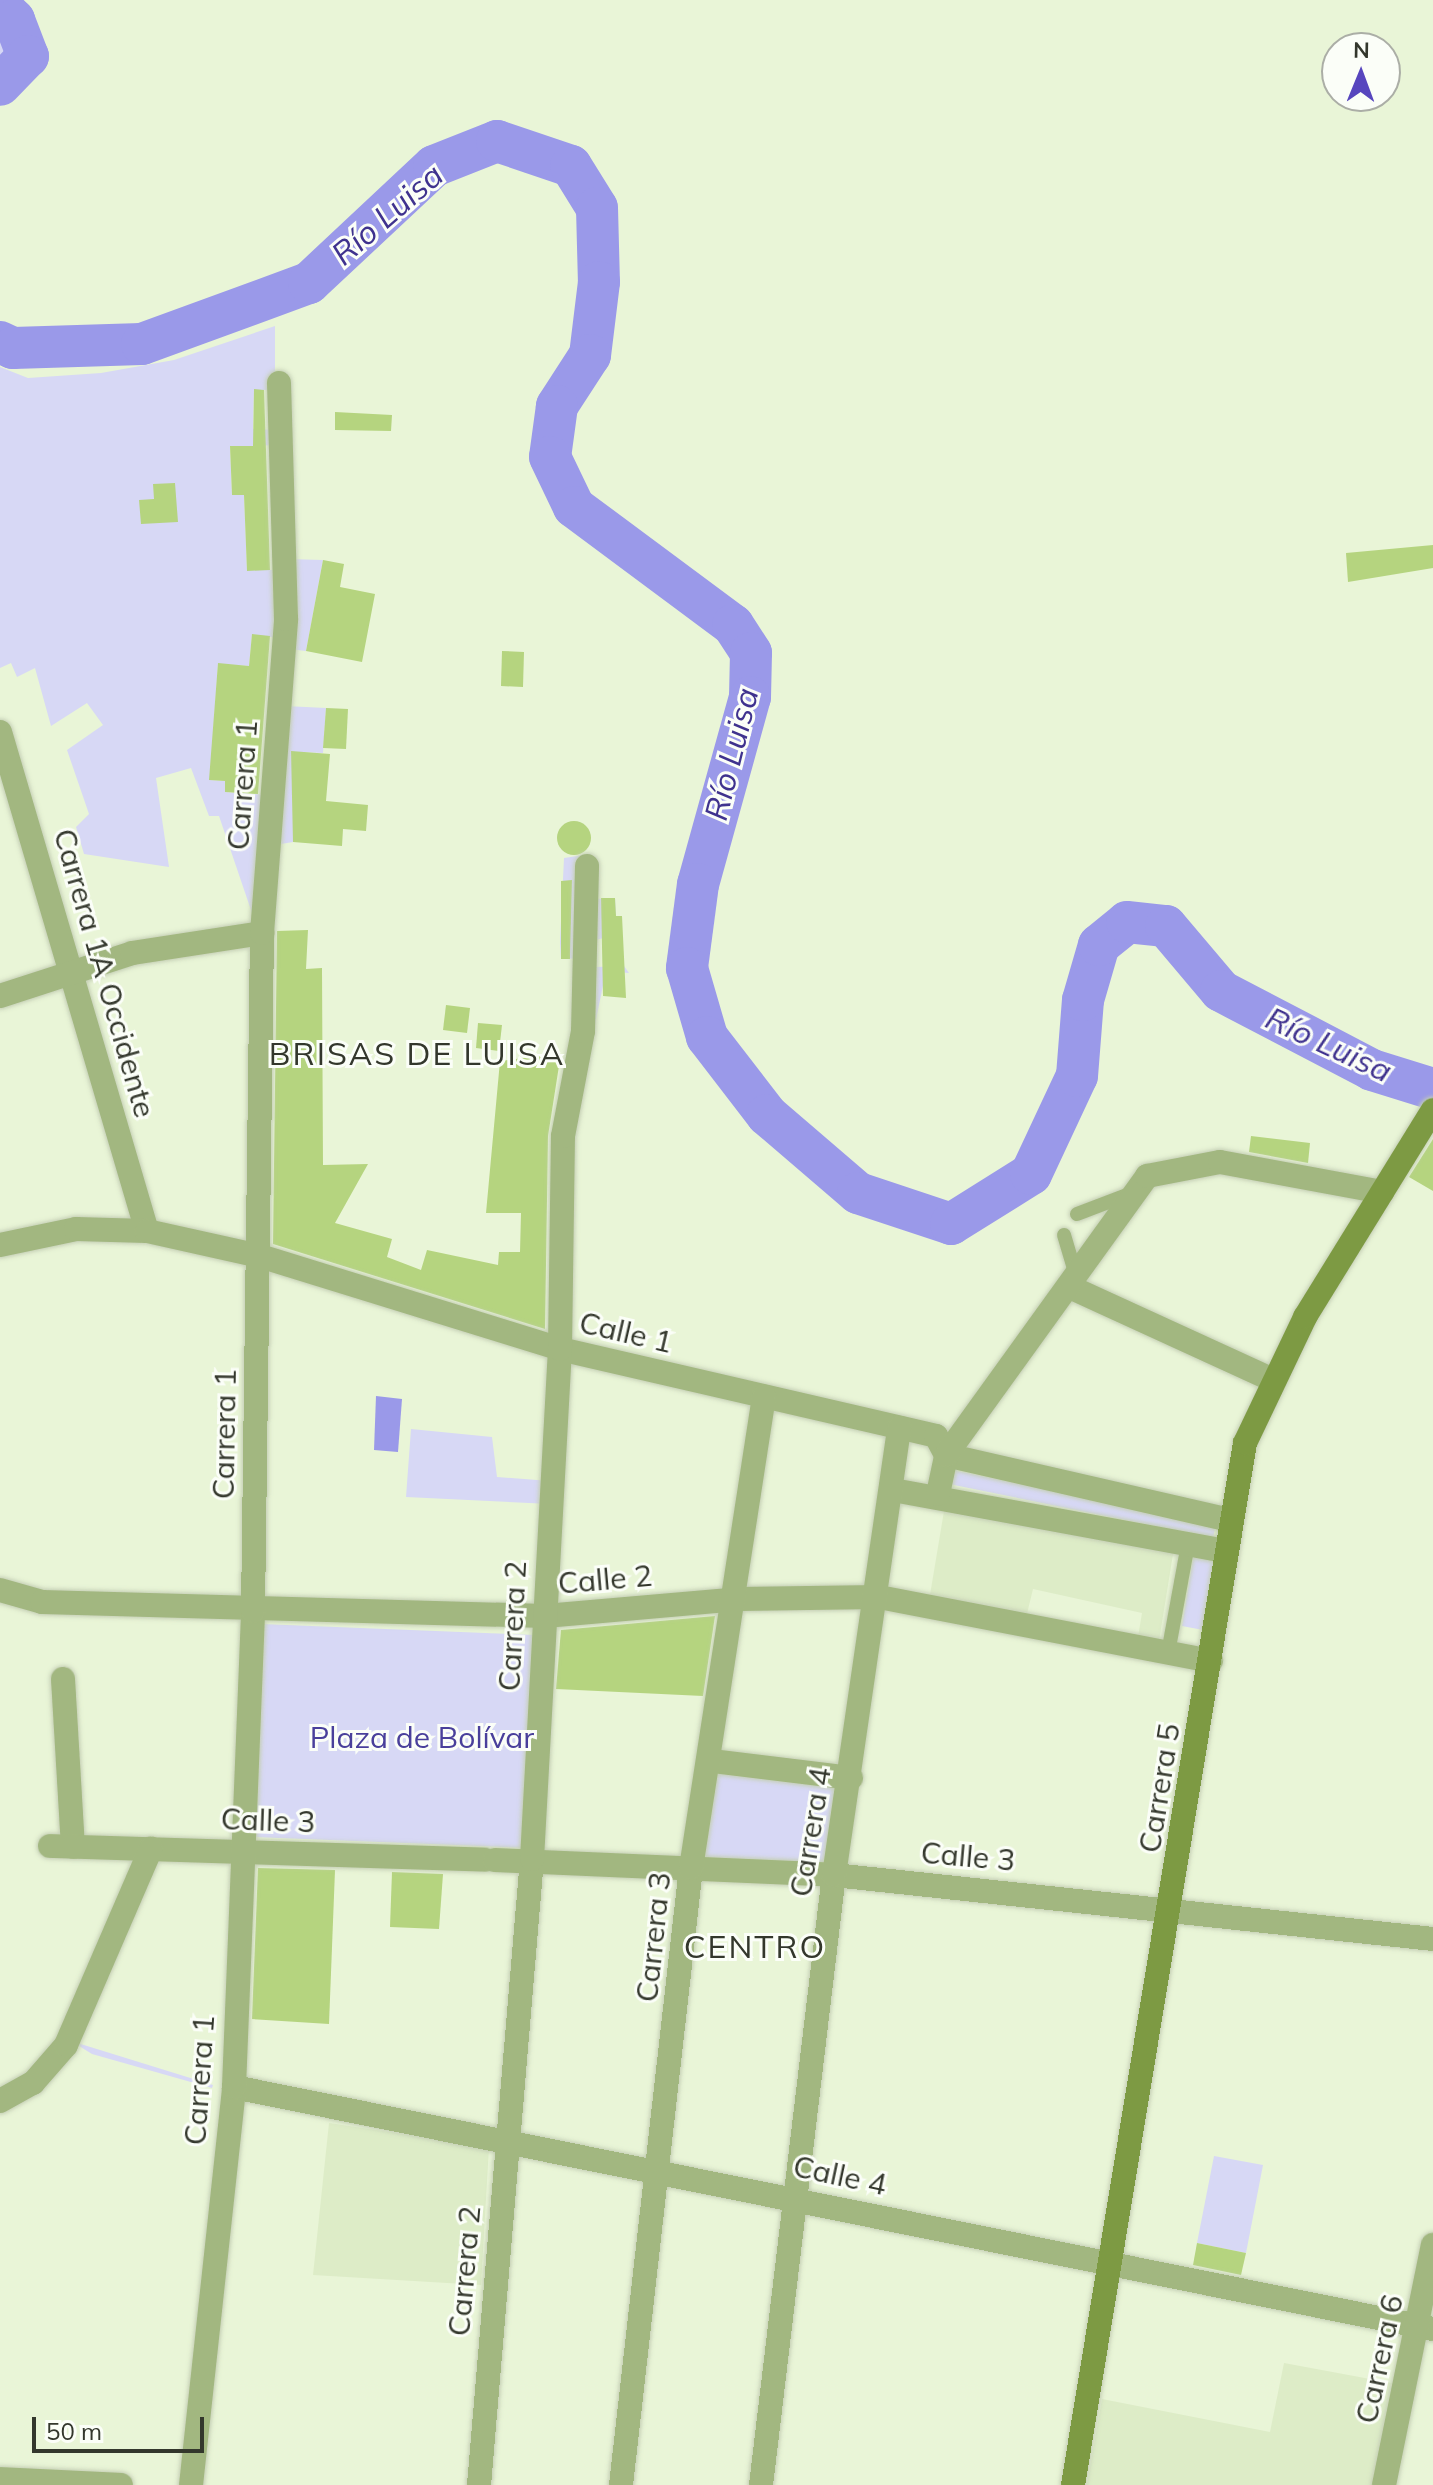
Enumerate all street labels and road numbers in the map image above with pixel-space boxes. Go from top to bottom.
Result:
street label: Carrera 1 [219,719,265,851]
street label: Carrera 1A Occidente [47,824,163,1122]
street label: Calle 1 [576,1304,676,1360]
street label: Carrera 1 [205,1368,243,1500]
street label: Calle 2 [556,1557,654,1601]
street label: Carrera 2 [491,1560,533,1692]
street label: Carrera 5 [1131,1721,1187,1855]
street label: Carrera 4 [782,1765,838,1899]
street label: Calle 3 [220,1800,316,1840]
street label: Calle 3 [919,1834,1017,1878]
street label: Carrera 3 [628,1870,678,2004]
street label: Carrera 1 [176,2014,222,2146]
street label: Calle 4 [790,2148,890,2202]
street label: Carrera 2 [440,2204,488,2338]
street label: Carrera 6 [1348,2291,1410,2427]

